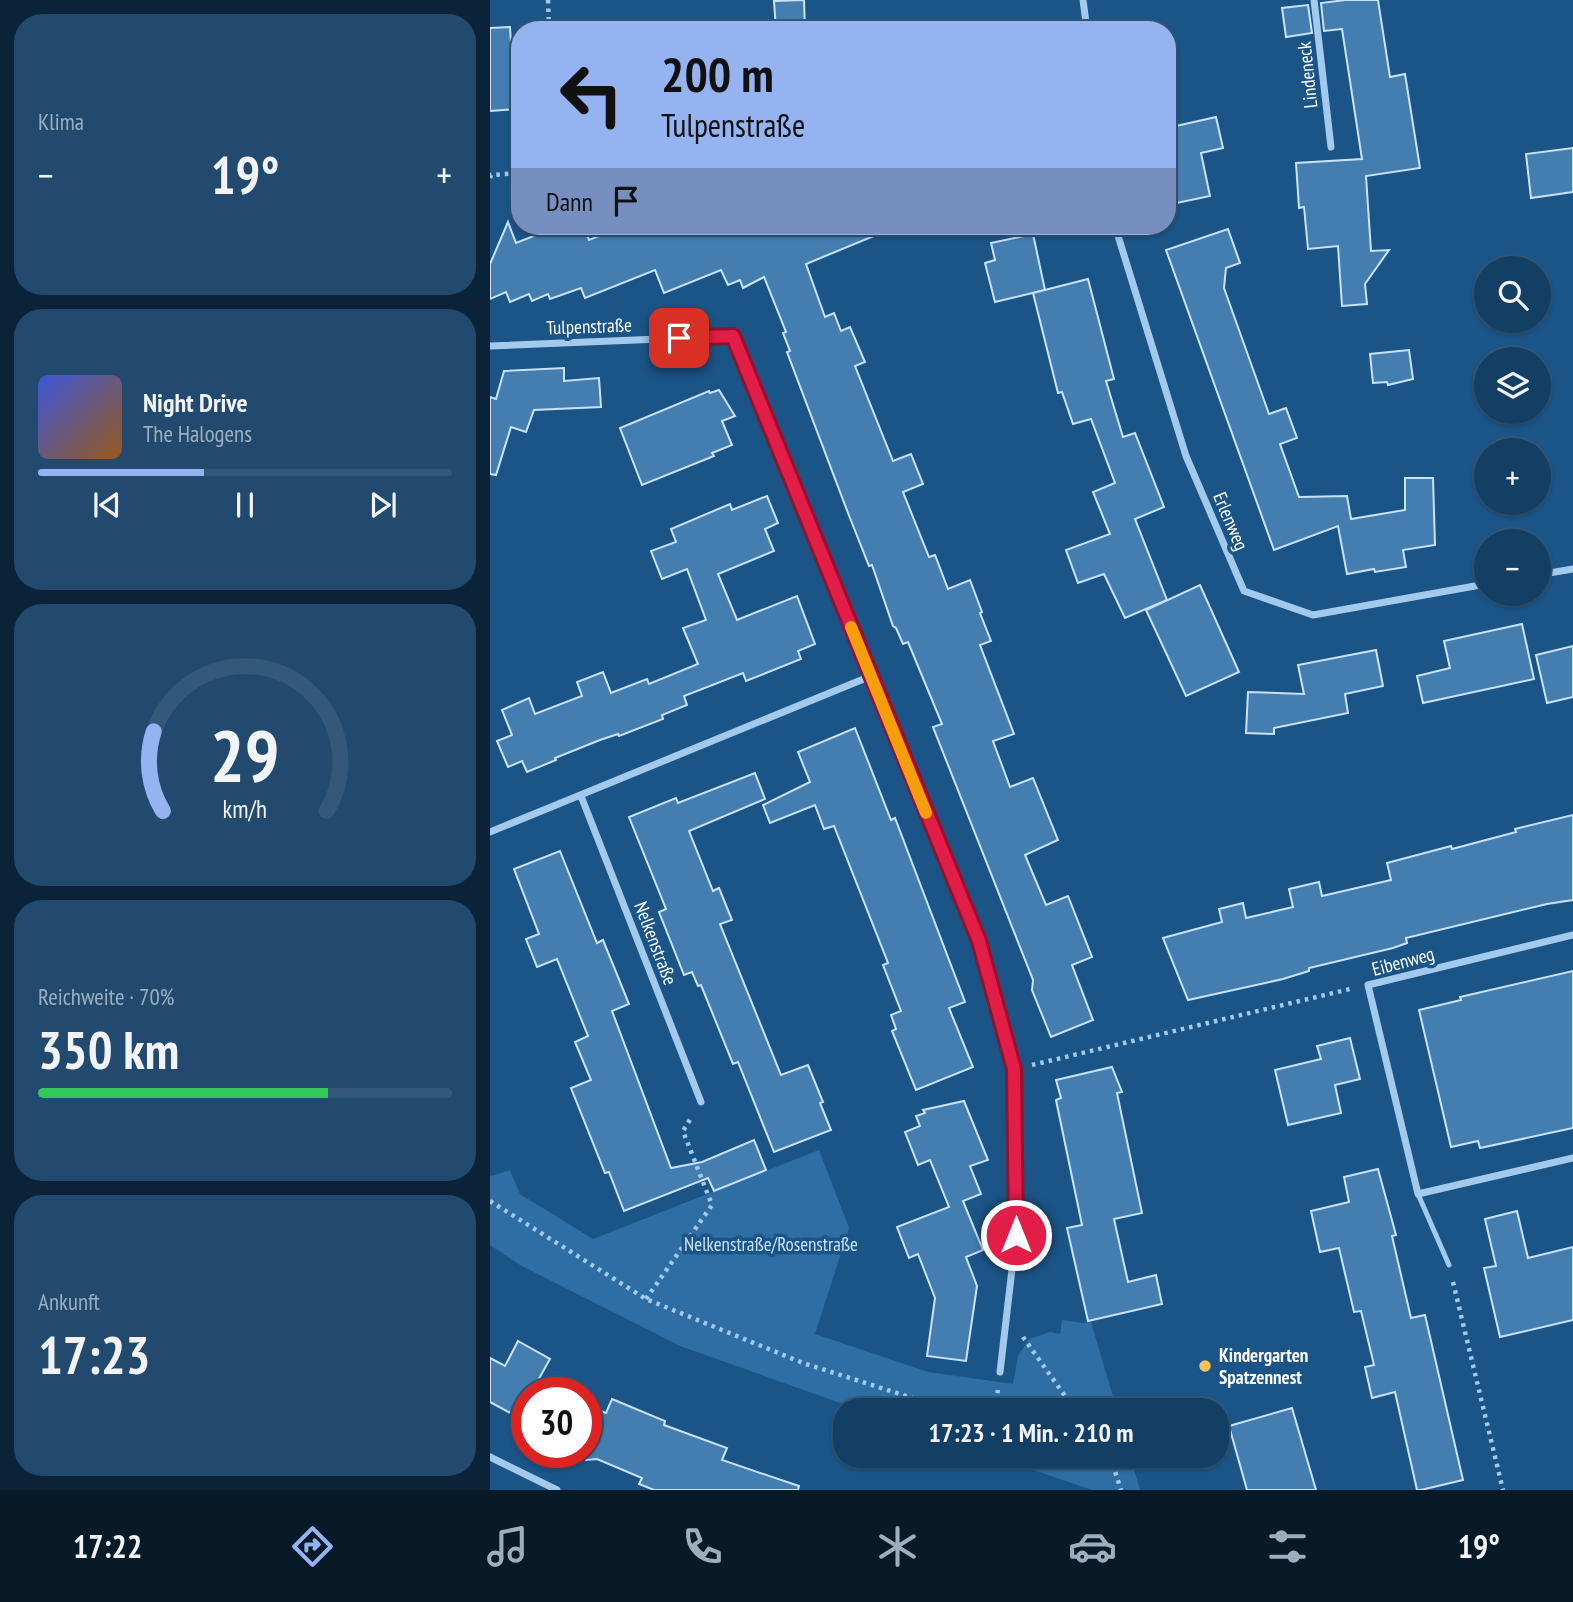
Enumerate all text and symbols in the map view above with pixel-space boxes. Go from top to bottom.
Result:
street label: Lindeneck [1292,40,1322,109]
text: 200 m [661,42,774,106]
icon: left [546,49,637,140]
text: Tulpenstraße [661,104,805,146]
text: Klima [38,107,84,136]
text: 19° [211,141,279,208]
text: − [38,150,54,199]
text: + [436,150,452,199]
icon: arrive [607,182,645,220]
text: Dann [546,185,593,218]
map controls [1474,256,1551,606]
button: search [1474,256,1551,333]
pin [649,308,709,368]
street label: Tulpenstraße [546,313,632,339]
icon: arrive [660,319,698,357]
button: layers [1474,347,1551,424]
text: Night Drive [143,386,248,419]
text: The Halogens [143,419,252,448]
button: + [1474,438,1551,515]
icon: previous [88,486,126,524]
icon: pause [226,486,264,524]
icon: next [364,486,402,524]
street label: Erlenweg [1208,488,1254,554]
button: − [1474,529,1551,606]
text: 29 [210,707,280,801]
text: km/h [223,793,267,825]
street label: Nelkenstraße [629,898,683,988]
street label: Eibenweg [1369,941,1437,981]
text: Reichweite · 70% [38,982,174,1011]
text: 350 km [38,1016,179,1083]
position arrow [979,1198,1053,1272]
park label: Nelkenstraße/Rosenstraße [684,1232,858,1256]
text: Ankunft [38,1287,100,1316]
text: 17:23 [38,1321,150,1388]
place label: Kindergarten Spatzennest [1219,1343,1308,1389]
marker: Kindergarten Spatzennest [1197,1358,1213,1374]
speed limit sign: 30 [511,1377,602,1468]
text: 17:23 · 1 Min. · 210 m [929,1416,1133,1449]
icon: directions [288,1522,337,1571]
icon: music [483,1522,532,1571]
icon: phone [678,1522,727,1571]
icon: climate [873,1522,922,1571]
icon: car [1068,1522,1117,1571]
icon: filters [1263,1522,1312,1571]
text: 17:22 [73,1525,142,1567]
text: 19° [1458,1525,1500,1567]

